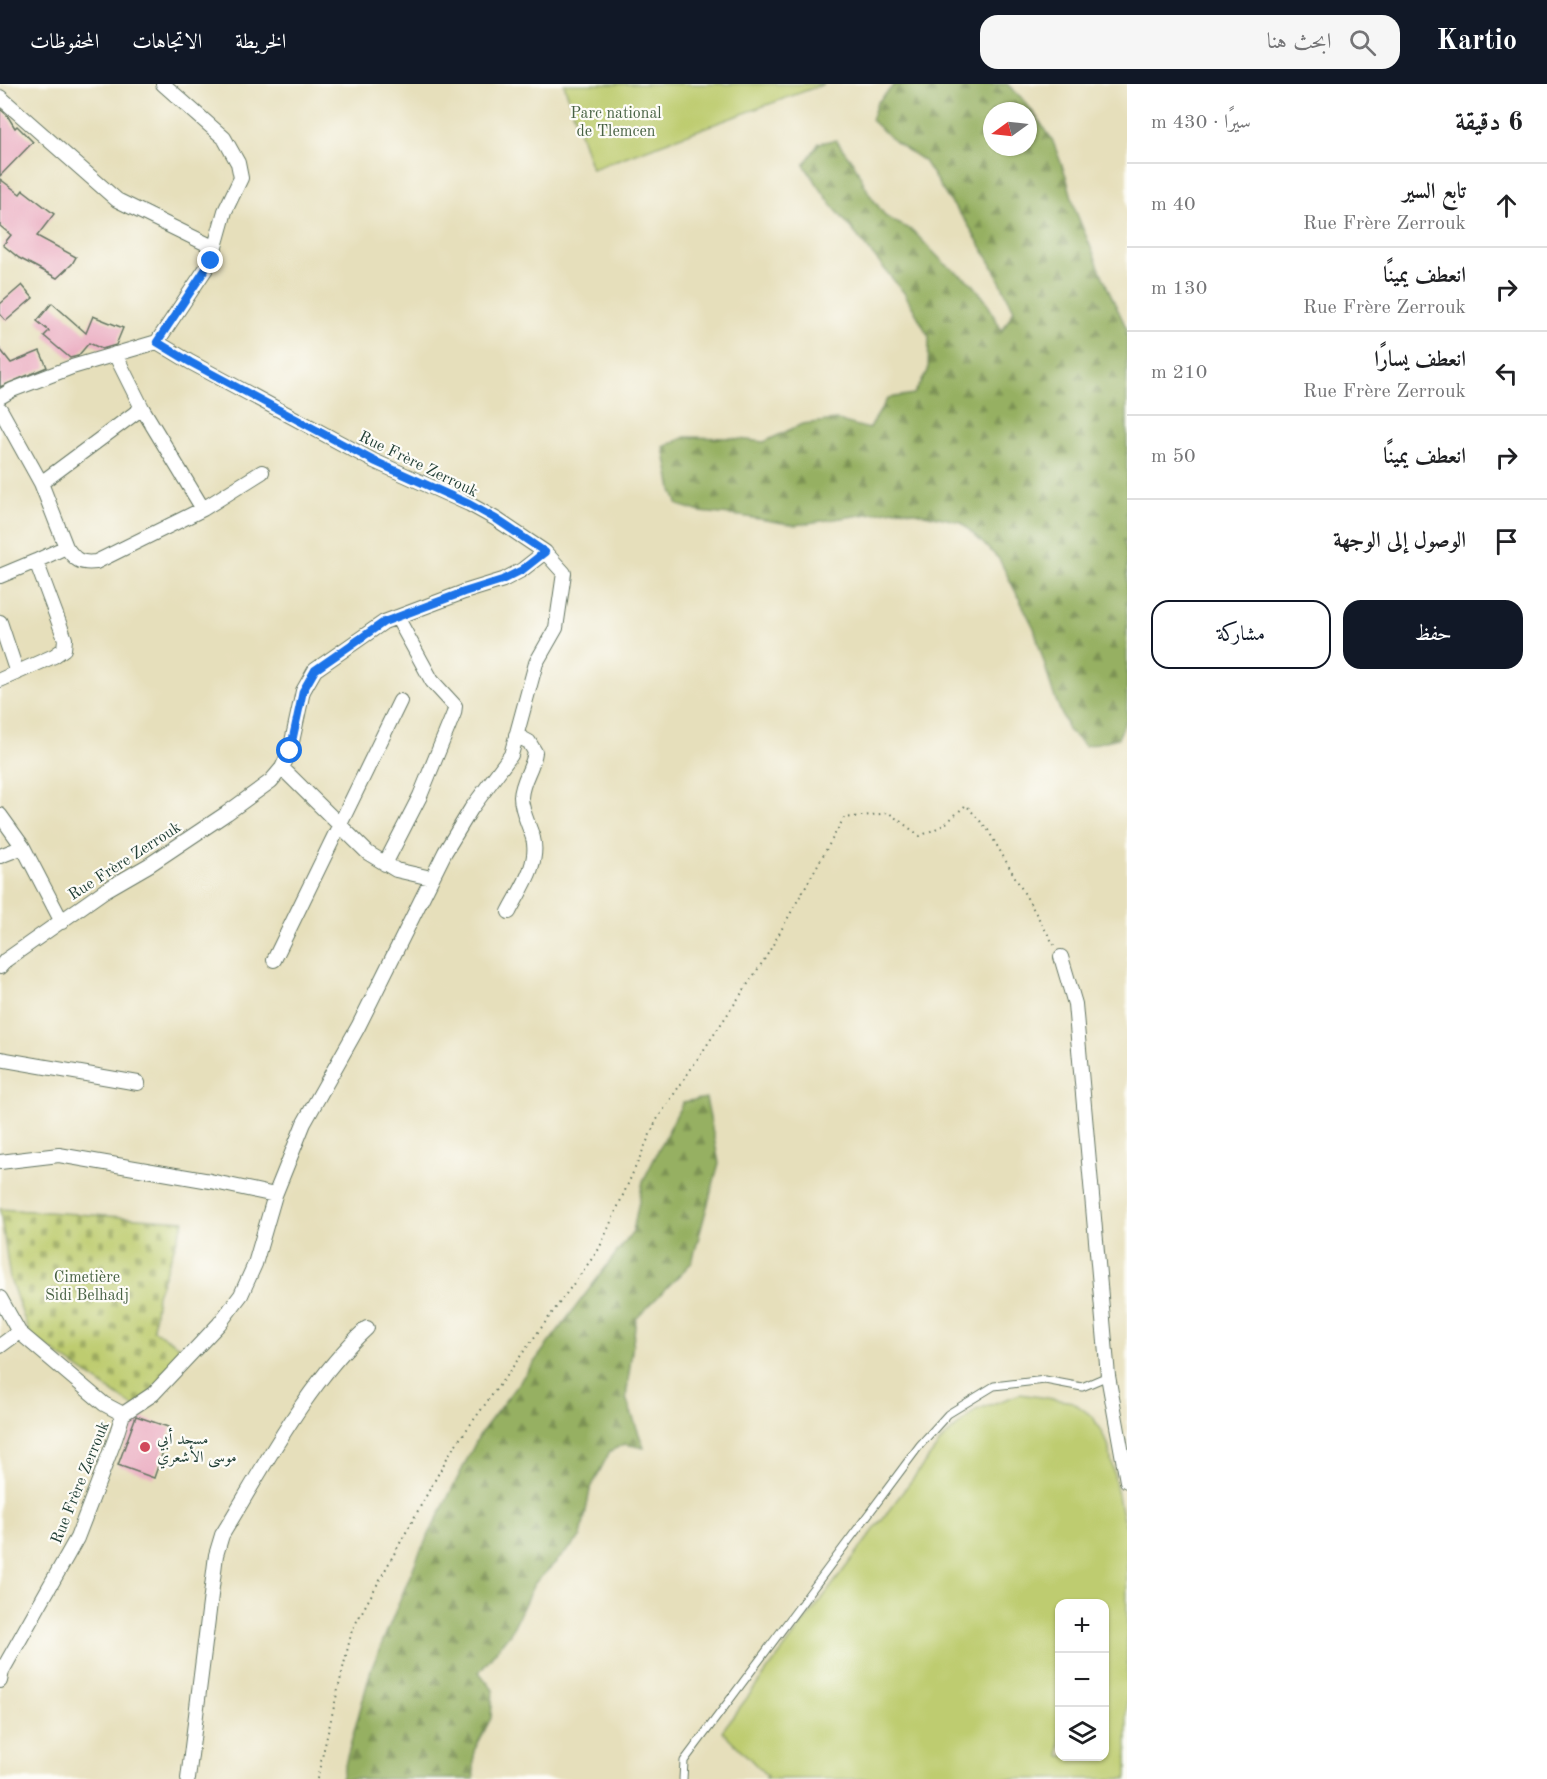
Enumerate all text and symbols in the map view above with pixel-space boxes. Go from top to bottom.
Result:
search box [980,15,1400,69]
icon: search [1346,26,1379,59]
text: Kartio [1436,28,1517,56]
text: ابحث هنا [1267,31,1331,53]
text: المحفوظات [30,32,99,53]
text: الاتجاهات [132,32,202,53]
text: الخريطة [235,32,286,53]
north arrow [983,102,1037,156]
park label: Parc national de Tlemcen [570,106,662,140]
text: 6 دقيقة [1455,110,1523,136]
text: سيرًا · 430 m [1151,113,1251,133]
text: تابع السير [1402,181,1466,203]
icon: ahead [1490,189,1523,222]
text: 40 m [1151,195,1196,215]
text: Rue Frère Zerrouk [1303,214,1466,234]
route end [197,247,223,273]
text: انعطف يمينًا [1383,265,1466,287]
icon: right [1490,273,1523,306]
text: 130 m [1151,279,1207,299]
text: Rue Frère Zerrouk [1303,298,1466,318]
text: انعطف يسارًا [1374,349,1466,371]
icon: left [1490,357,1523,390]
text: 210 m [1151,363,1207,383]
text: Rue Frère Zerrouk [1303,382,1466,402]
street label: Rue Frère Zerrouk [356,429,480,501]
icon: right [1490,441,1523,474]
text: انعطف يمينًا [1383,446,1466,468]
text: 50 m [1151,447,1196,467]
icon: arrive [1490,525,1523,558]
text: الوصول إلى الوجهة [1333,530,1466,552]
button: مشاركة [1151,600,1331,669]
button: حفظ [1343,600,1523,669]
route start [276,737,302,763]
street label: Rue Frère Zerrouk [66,819,184,904]
park label: Cimetière Sidi Belhadj [45,1270,129,1304]
street label: Rue Frère Zerrouk [49,1419,113,1546]
place label: مسجد أبي موسى الأشعري [157,1427,237,1469]
marker: مسجد أبي موسى الأشعري [138,1440,152,1454]
map controls [1055,1599,1109,1761]
button: + [1055,1599,1109,1653]
button: − [1055,1653,1109,1707]
button: layers [1055,1707,1109,1761]

